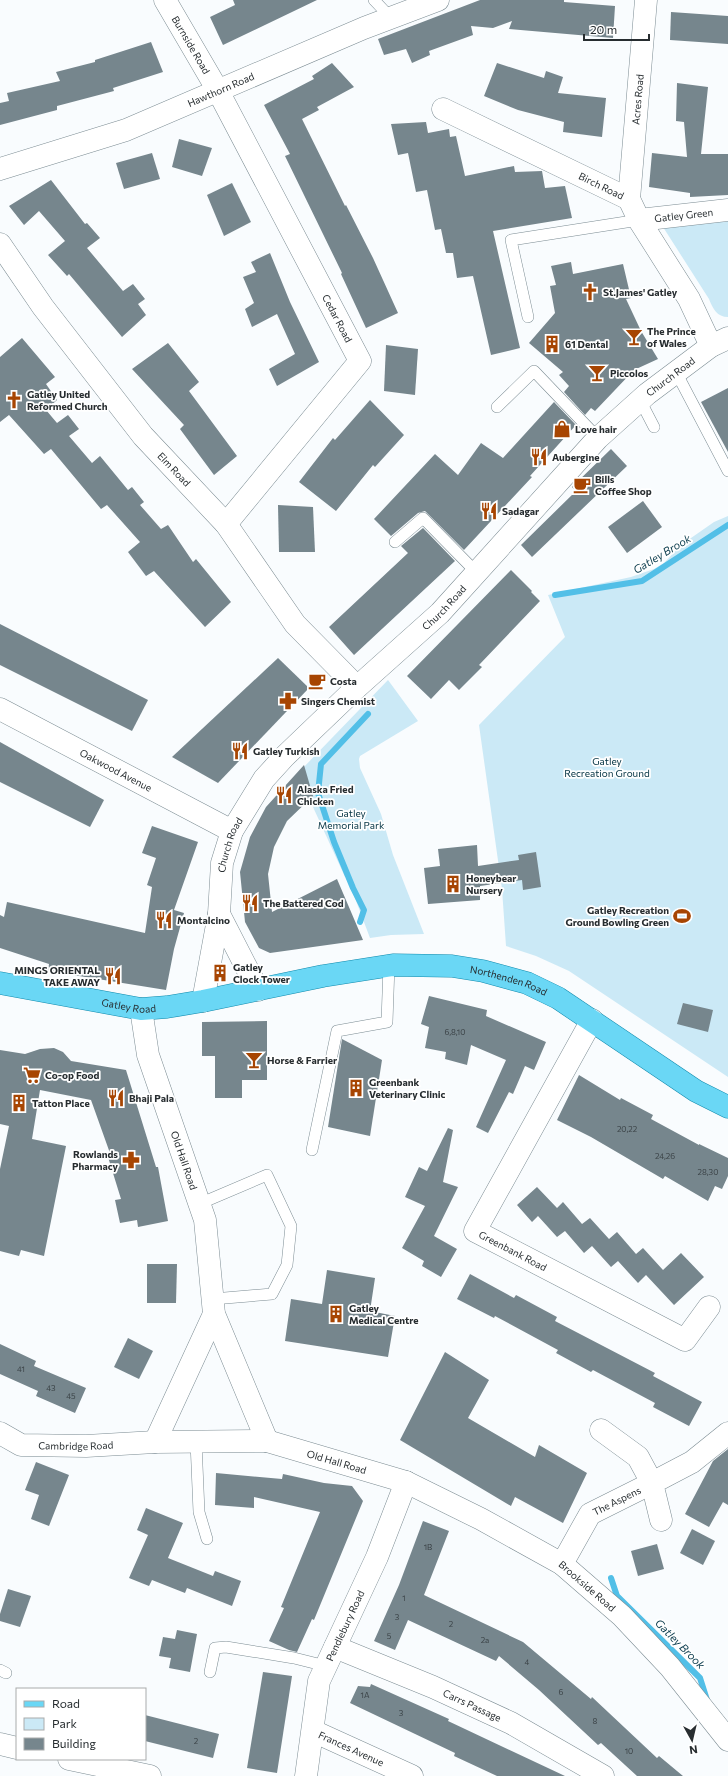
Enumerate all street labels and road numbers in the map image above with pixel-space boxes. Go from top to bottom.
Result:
street label: Burnside Road [170,14,213,76]
street label: Hawthorn Road [186,70,256,109]
street label: Acres Road [629,73,646,125]
street label: Birch Road [577,170,626,202]
street label: Gatley Green [654,206,714,224]
street label: Cedar Road [320,292,355,344]
street label: Church Road [644,354,697,399]
street label: Elm Road [155,450,193,489]
street label: Church Road [419,582,469,632]
street label: Oakwood Avenue [78,746,154,794]
street label: Church Road [215,815,245,873]
street label: Northenden Road [469,963,549,998]
street label: Gatley Road [101,996,157,1015]
street label: Old Hall Road [169,1129,200,1192]
street label: Greenbank Road [477,1228,549,1273]
street label: Cambridge Road [38,1438,114,1452]
street label: Old Hall Road [306,1447,368,1476]
street label: The Aspens [590,1483,643,1518]
street label: Brookside Road [556,1558,618,1614]
street label: Pendlebury Road [323,1588,367,1663]
street label: Carrs Passage [441,1686,503,1724]
street label: Frances Avenue [317,1728,386,1768]

